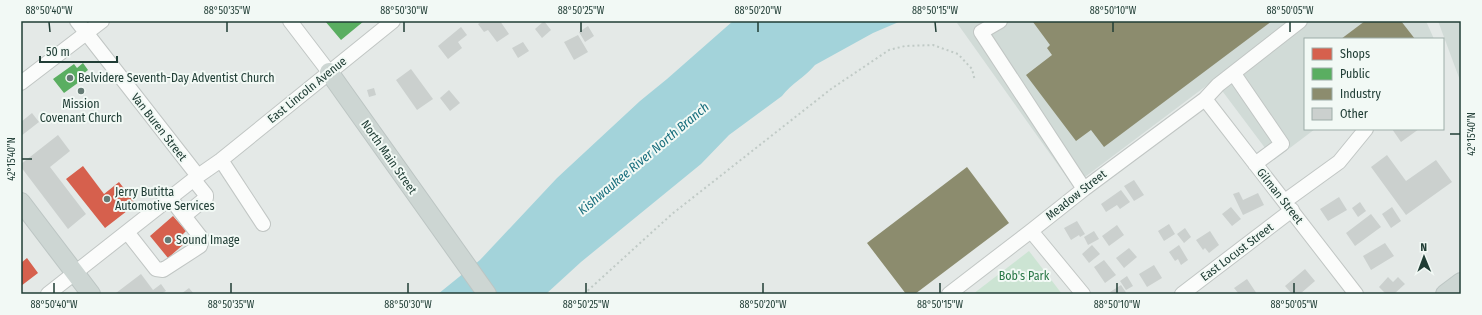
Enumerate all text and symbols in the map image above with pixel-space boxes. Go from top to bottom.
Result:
text: 88°50'40"W [25,5,73,17]
text: 88°50'35"W [204,5,251,17]
text: 88°50'30"W [380,5,428,17]
text: 88°50'25"W [558,5,605,17]
text: 88°50'20"W [734,5,782,17]
text: 88°50'15"W [912,5,958,17]
text: 88°50'10"W [1090,5,1137,17]
text: 88°50'05"W [1266,5,1314,17]
scale bar [40,38,117,64]
legend [1304,38,1444,130]
text: 50 m [46,45,70,59]
text: Shops [1340,47,1370,61]
street label: East Lincoln Avenue [265,54,349,126]
text: Public [1340,67,1370,81]
place label: Belvidere Seventh-Day Adventist Church [78,71,275,85]
marker: Belvidere Seventh-Day Adventist Church [65,73,75,83]
marker: Mission Covenant Church [76,86,86,96]
text: Industry [1340,87,1381,101]
street label: Van Buren Street [128,90,190,164]
place label: Mission Covenant Church [40,97,122,125]
water label: Kishwaukee River North Branch [575,99,712,218]
text: Other [1340,107,1369,121]
text: 42°15'40"N [1466,112,1478,156]
street label: North Main Street [358,117,420,197]
text: 42°15'40"N [6,137,18,181]
street label: Gilman Street [1254,165,1306,227]
street label: Meadow Street [1043,167,1109,223]
place label: Jerry Butitta Automotive Services [115,185,215,213]
marker: Jerry Butitta Automotive Services [102,194,112,204]
street label: East Locust Street [1198,220,1276,284]
place label: Sound Image [176,233,240,247]
marker: Sound Image [163,235,173,245]
north arrow [1404,237,1444,277]
text: N [1420,241,1427,254]
park label: Bob's Park [999,269,1050,283]
text: 88°50'40"W [30,299,78,311]
text: 88°50'35"W [208,299,255,311]
text: 88°50'30"W [384,299,432,311]
text: 88°50'25"W [563,299,610,311]
text: 88°50'20"W [739,299,787,311]
text: 88°50'15"W [917,299,963,311]
text: 88°50'10"W [1094,299,1141,311]
text: 88°50'05"W [1270,299,1318,311]

